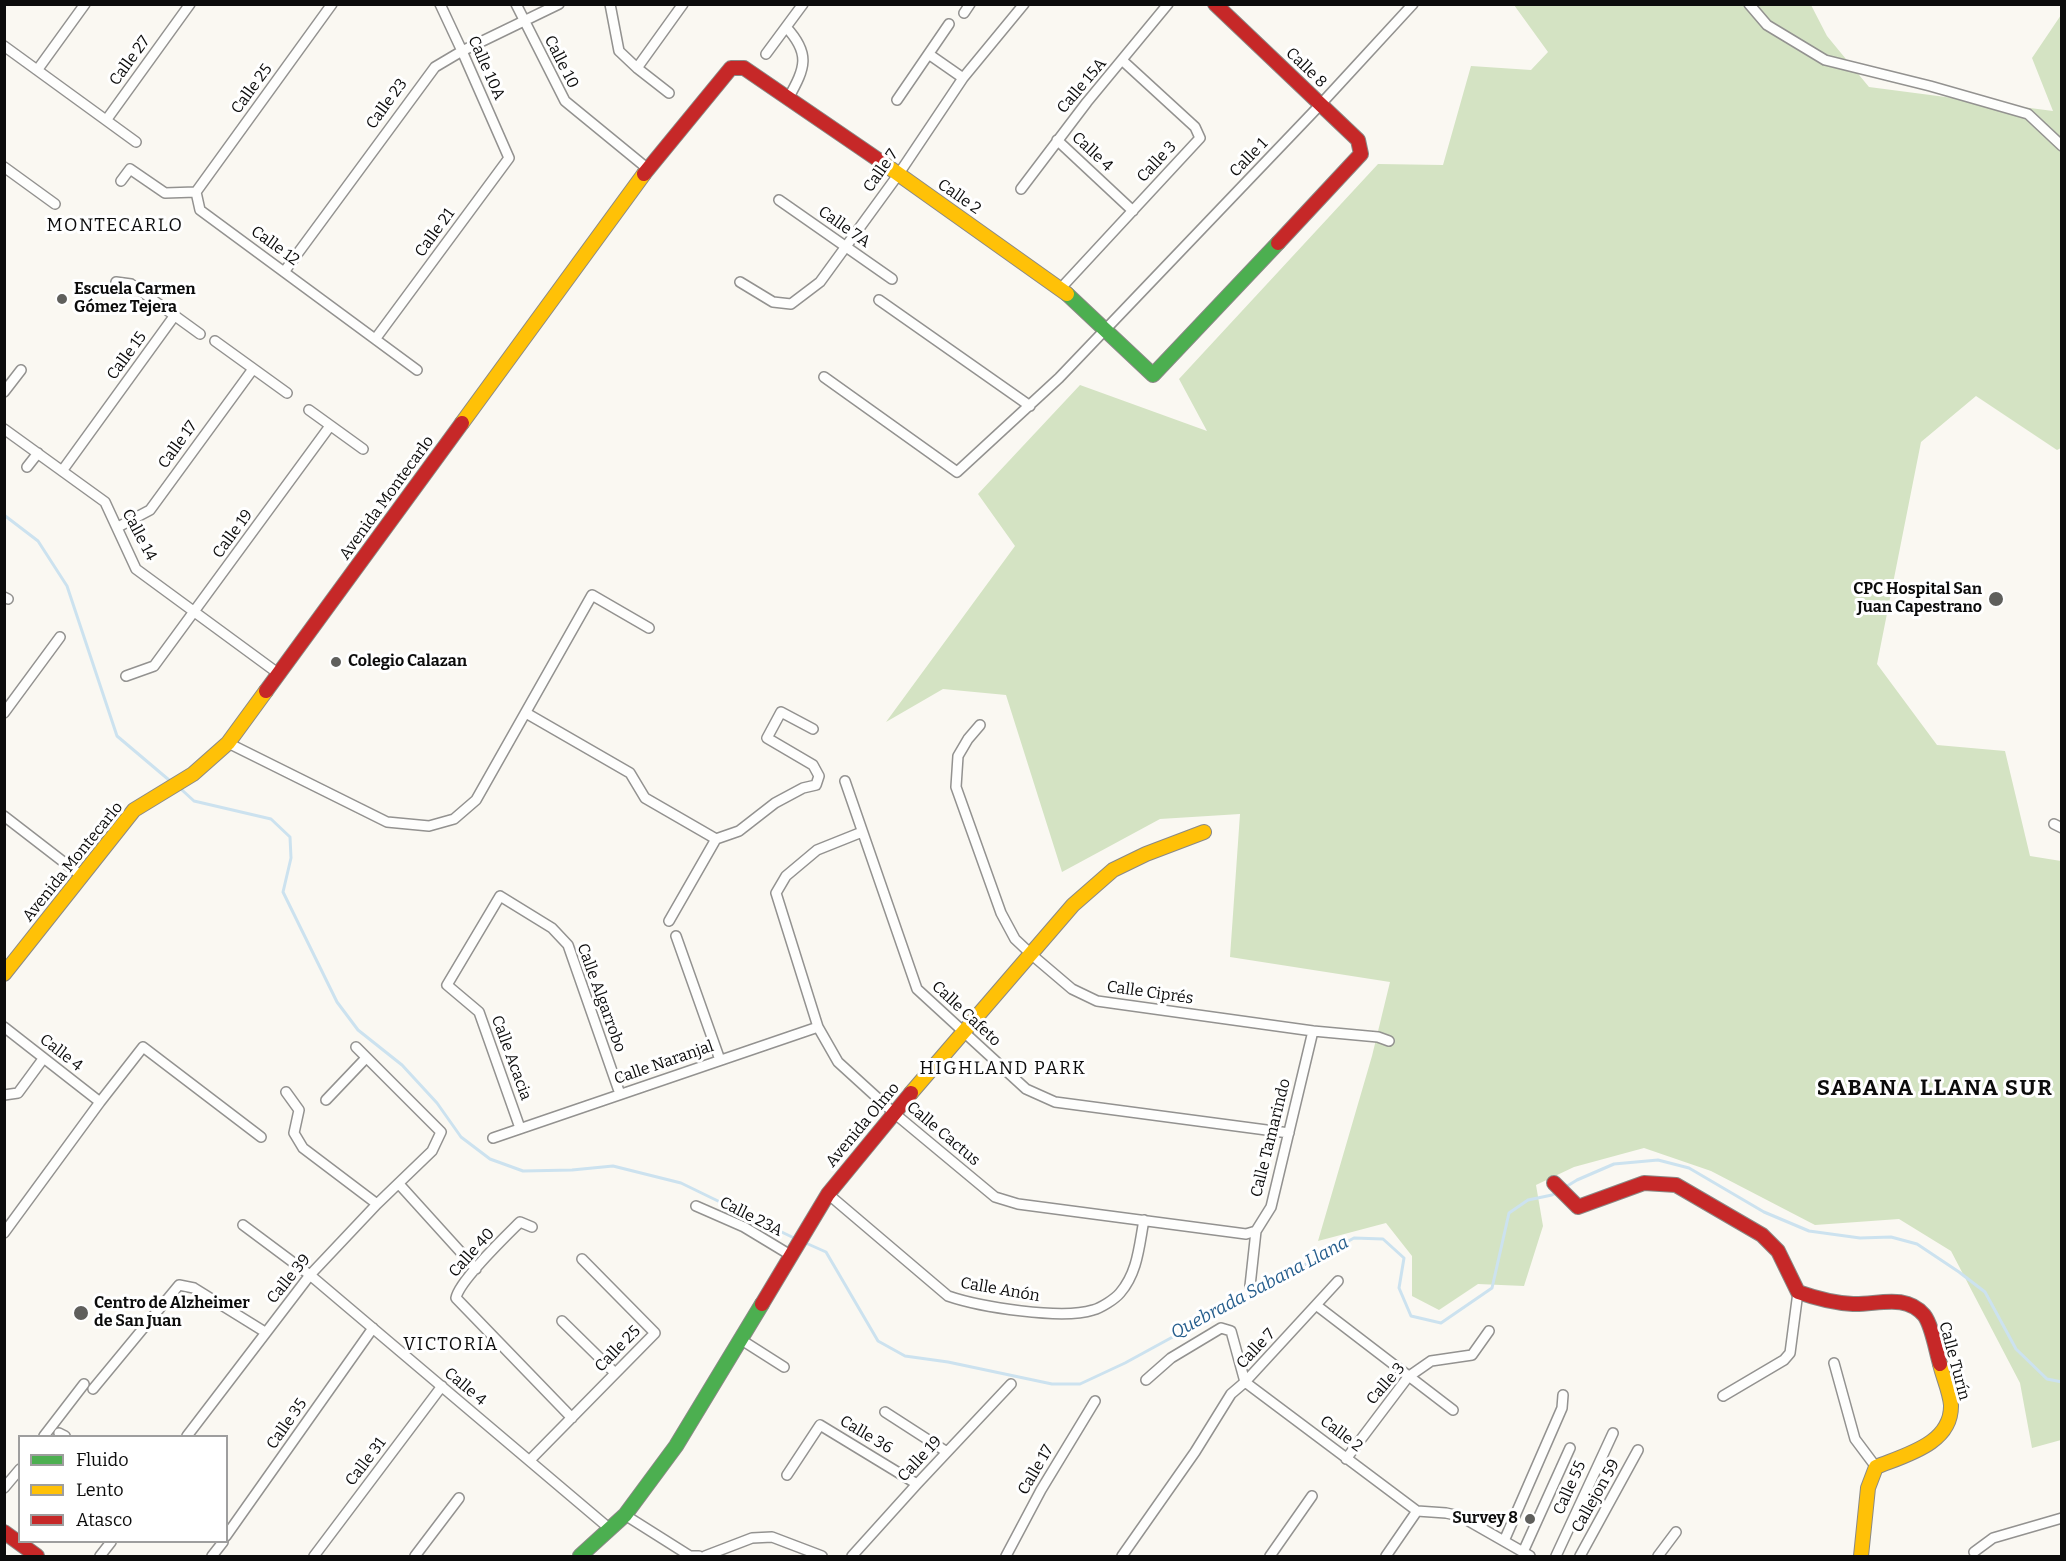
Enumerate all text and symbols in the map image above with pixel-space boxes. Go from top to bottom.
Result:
street label: Calle 10 [540,32,582,92]
street label: Calle 27 [106,33,154,89]
street label: Calle 10A [463,33,509,103]
street label: Calle 8 [1282,44,1330,92]
street label: Calle 15A [1053,54,1111,118]
street label: Calle 25 [227,60,277,118]
street label: Calle 23 [362,75,412,133]
street label: Calle 4 [1067,128,1117,176]
street label: Calle 1 [1226,135,1272,181]
street label: Calle 3 [1133,138,1181,186]
street label: Calle 7 [859,146,903,196]
street label: Calle 2 [934,175,984,219]
street label: Calle 7A [814,202,874,252]
street label: Calle 21 [411,205,459,261]
district label: MONTECARLO [47,215,183,237]
street label: Calle 12 [247,222,303,270]
place label: Escuela Carmen Gómez Tejera [74,280,196,318]
marker: Escuela Carmen Gómez Tejera [55,292,69,306]
street label: Calle 15 [103,328,151,384]
street label: Calle 17 [154,417,202,473]
street label: Avenida Montecarlo [336,432,438,564]
street label: Calle 14 [117,506,161,564]
street label: Calle 19 [209,506,257,562]
place label: CPC Hospital San Juan Capestrano [1853,580,1982,618]
marker: CPC Hospital San Juan Capestrano [1987,590,2005,608]
place label: Colegio Calazan [348,652,467,672]
marker: Colegio Calazan [329,655,343,669]
street label: Avenida Montecarlo [19,798,127,926]
street label: Calle Algarrobo [572,941,630,1055]
street label: Calle Cafeto [927,977,1005,1051]
street label: Calle Ciprés [1105,977,1195,1009]
street label: Calle Acacia [487,1013,535,1103]
street label: Calle 4 [36,1030,86,1076]
street label: Calle Naranjal [612,1037,716,1089]
district label: HIGHLAND PARK [919,1058,1087,1080]
district label: SABANA LLANA SUR [1817,1076,2053,1102]
street label: Calle Tamarindo [1247,1077,1295,1199]
street label: Avenida Olmo [822,1079,904,1171]
street label: Calle Cactus [902,1098,984,1170]
street label: Calle 23A [716,1193,786,1241]
street label: Calle 40 [445,1224,499,1282]
water label: Quebrada Sabana Llana [1167,1232,1353,1344]
street label: Calle 39 [263,1250,315,1308]
street label: Calle Anón [959,1274,1041,1306]
place label: Centro de Alzheimer de San Juan [94,1294,250,1332]
marker: Centro de Alzheimer de San Juan [72,1304,90,1322]
street label: Calle Turín [1934,1320,1974,1402]
street label: Calle 25 [591,1322,645,1376]
street label: Calle 7 [1233,1325,1279,1373]
district label: VICTORIA [403,1334,499,1356]
street label: Calle 3 [1363,1359,1409,1409]
street label: Calle 4 [440,1364,490,1410]
street label: Calle 35 [263,1395,311,1453]
street label: Calle 36 [836,1412,896,1458]
street label: Calle 2 [1316,1412,1366,1456]
street label: Calle 19 [894,1432,946,1486]
street label: Calle 31 [342,1434,390,1490]
legend [18,1435,228,1543]
street label: Calle 17 [1014,1442,1058,1498]
text: Fluido [76,1449,129,1471]
street label: Callejon 59 [1568,1456,1624,1536]
street label: Calle 55 [1550,1458,1590,1518]
text: Lento [76,1479,124,1501]
text: Atasco [76,1509,132,1531]
place label: Survey 8 [1452,1509,1518,1529]
marker: Survey 8 [1523,1512,1537,1526]

